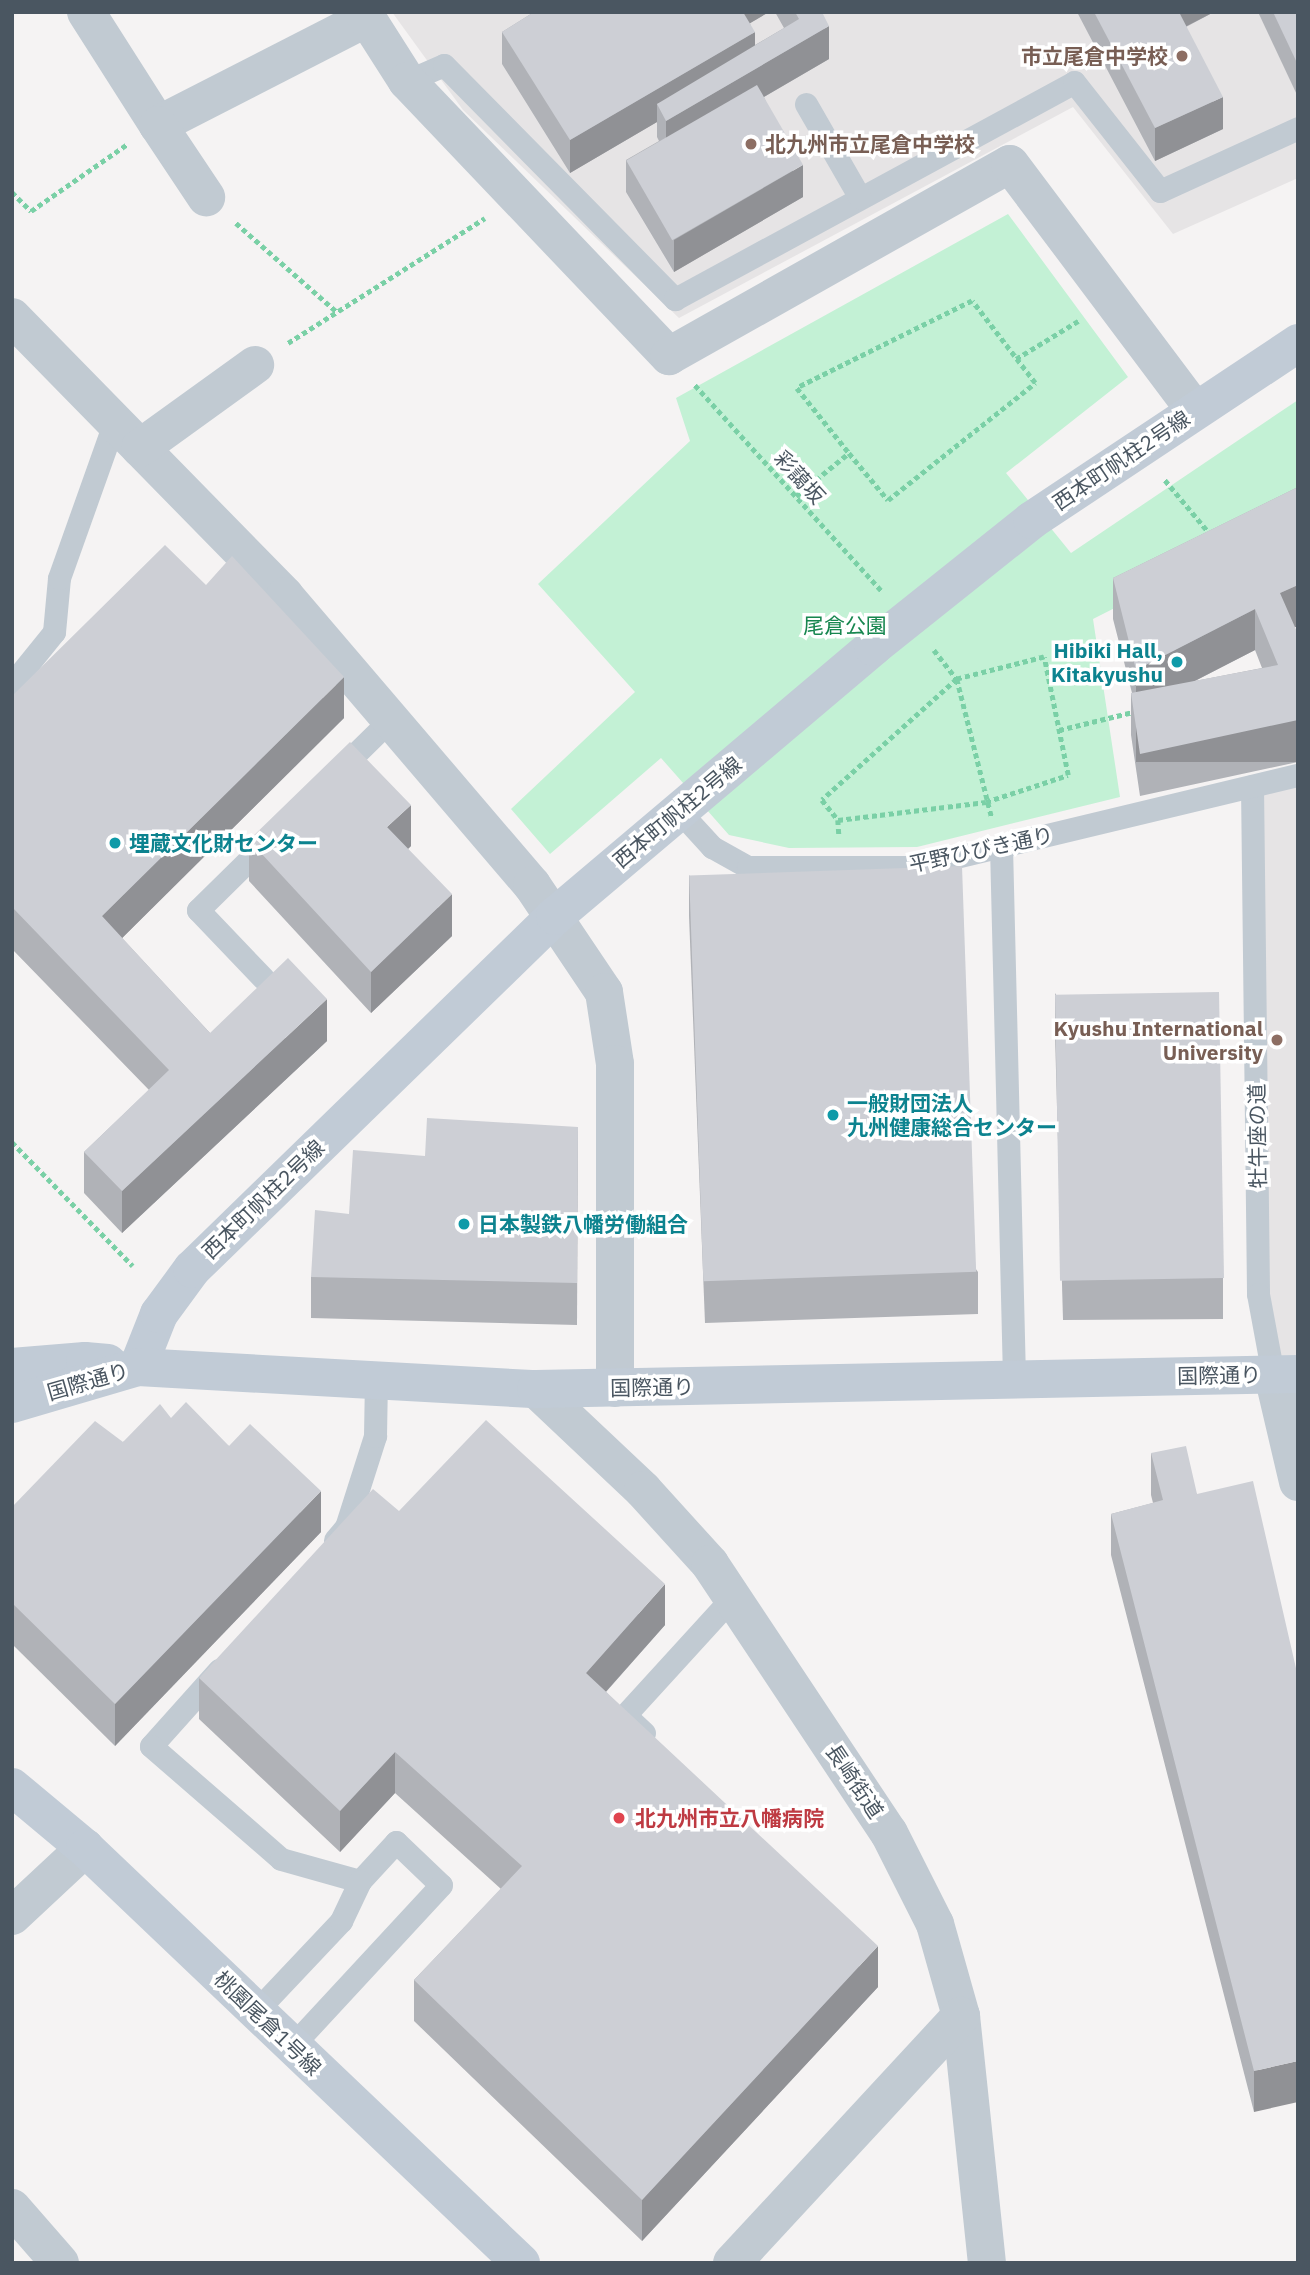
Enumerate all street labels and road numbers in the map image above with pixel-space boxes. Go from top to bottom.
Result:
street label: 西本町帆柱2号線 [1048,405,1194,515]
street label: 彩藹坂 [770,445,830,509]
street label: 西本町帆柱2号線 [608,751,746,873]
street label: 平野ひびき通り [906,821,1056,877]
street label: 牡牛座の道 [1243,1083,1271,1189]
street label: 西本町帆柱2号線 [197,1135,329,1263]
street label: 国際通り [44,1357,132,1405]
street label: 国際通り [1177,1362,1261,1388]
street label: 国際通り [610,1374,694,1400]
street label: 長崎街道 [821,1739,889,1823]
street label: 桃園尾倉1号線 [209,1966,327,2080]

